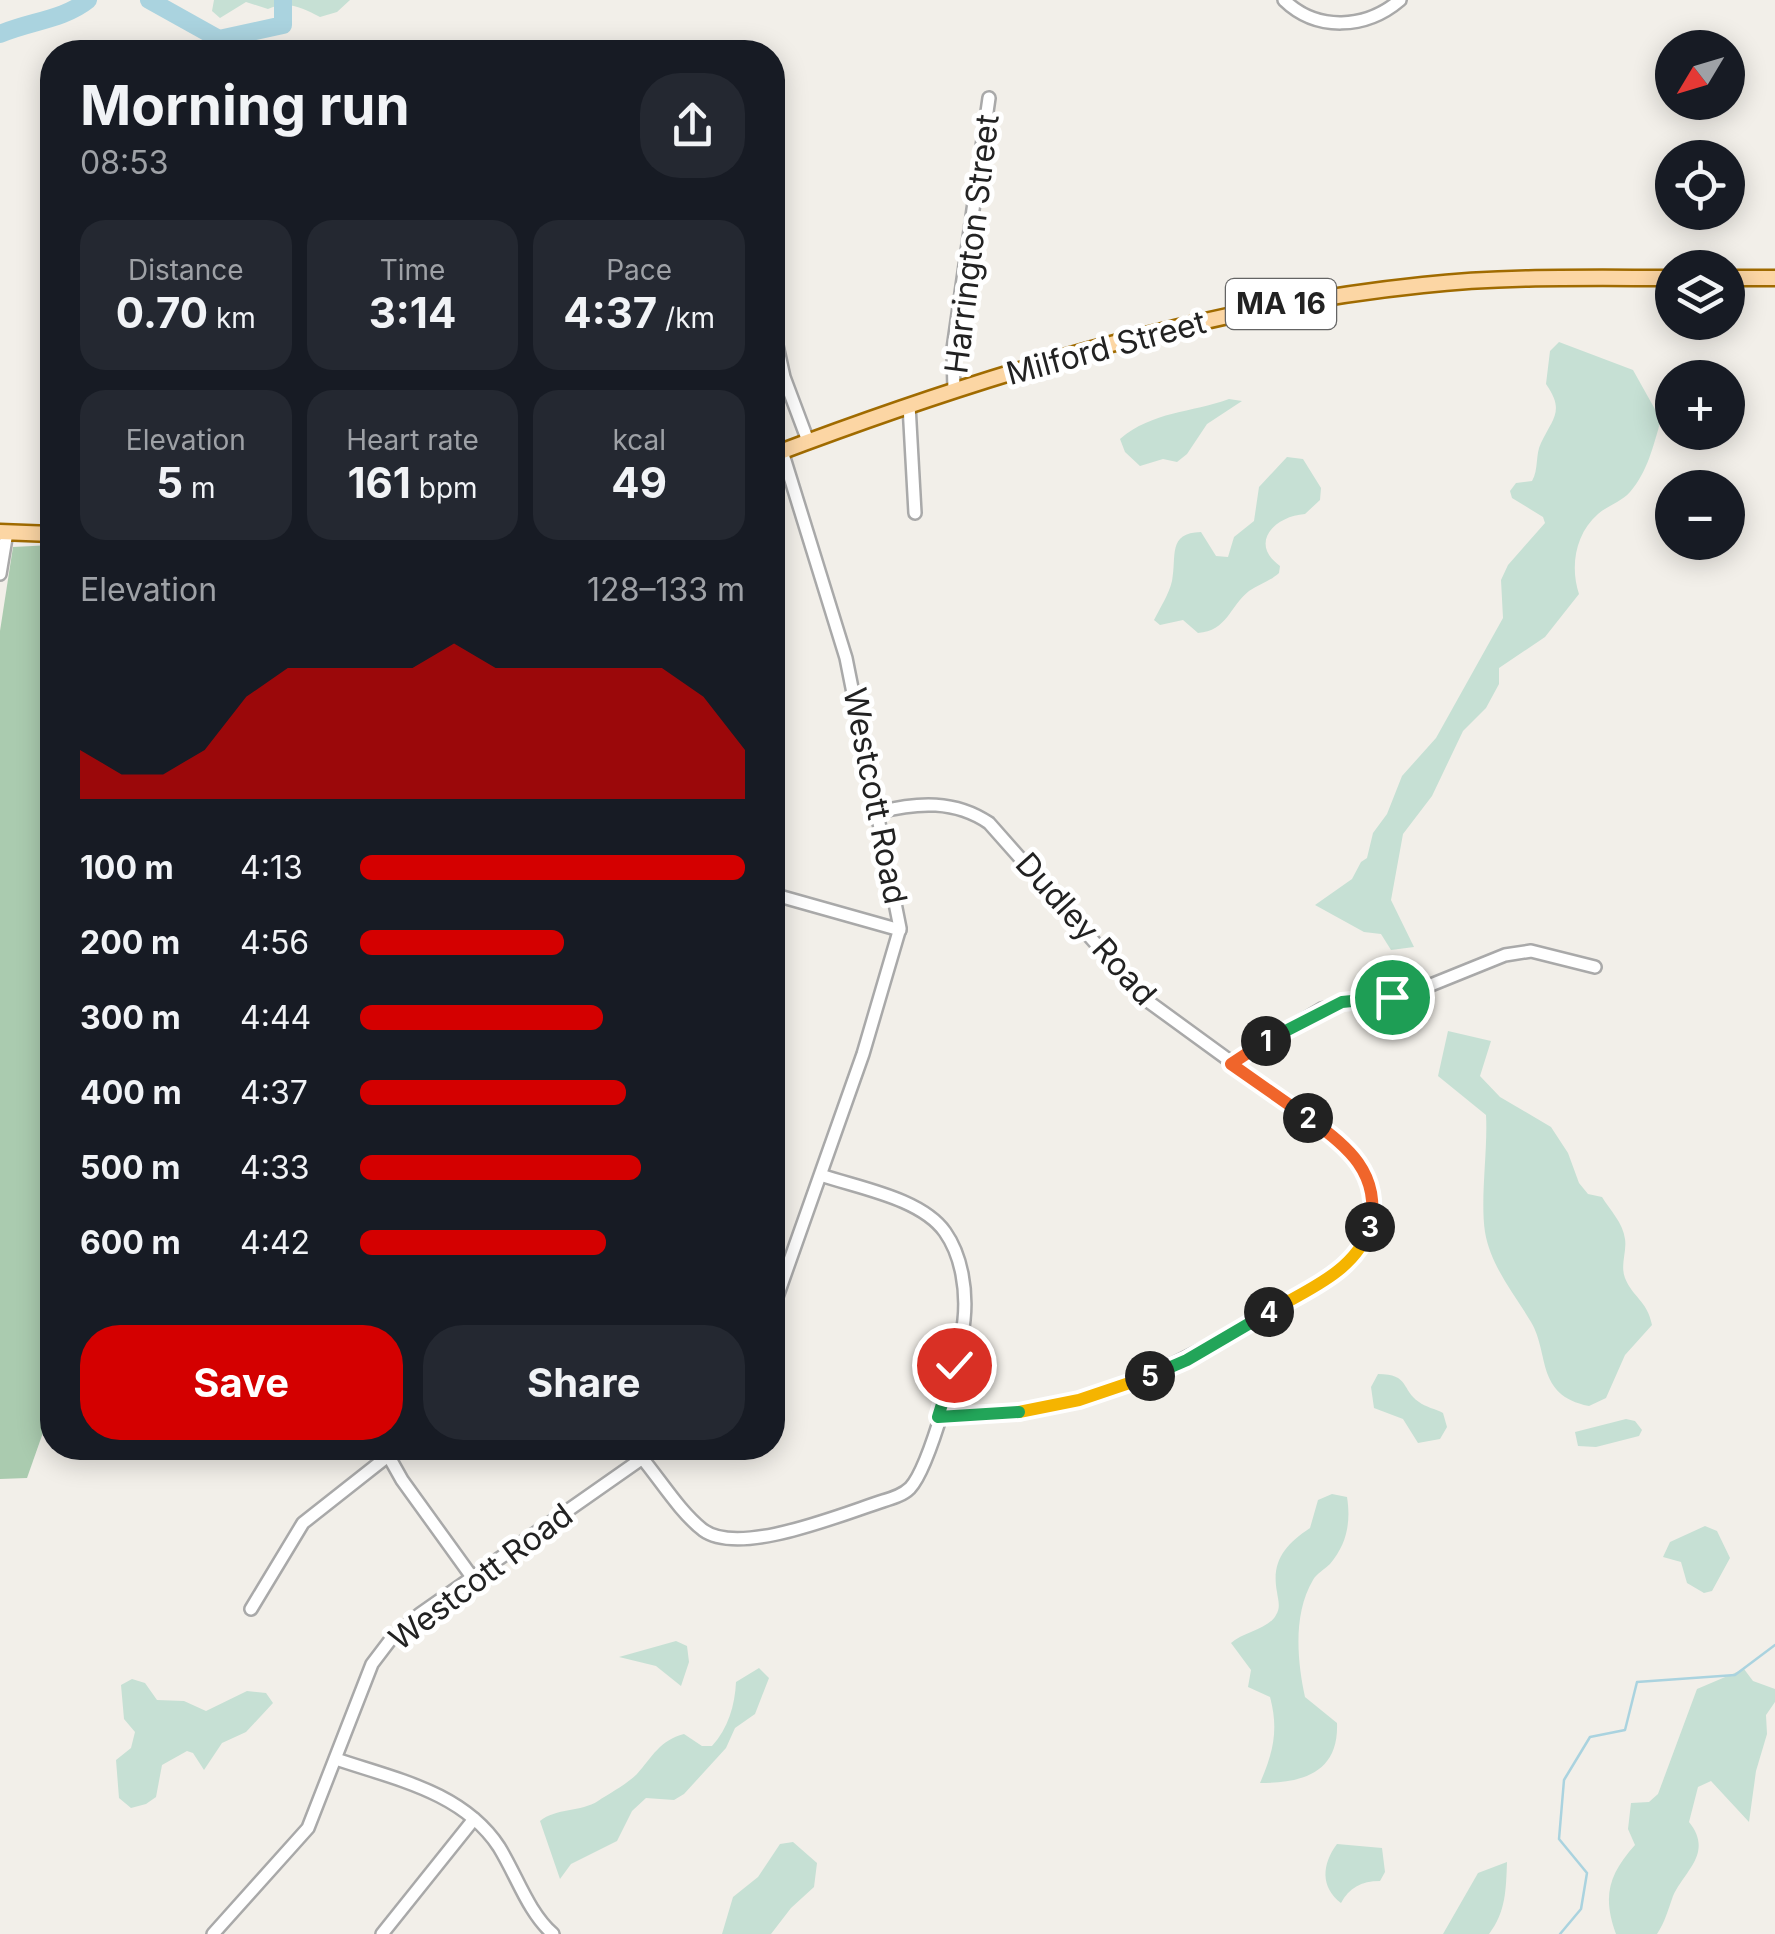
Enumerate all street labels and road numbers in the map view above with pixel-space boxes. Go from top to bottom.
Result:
street label: Harrington Street [936,112,1007,376]
road number: MA 16 [1226,279,1336,329]
street label: Milford Street [1002,302,1210,393]
street label: Westcott Road [835,684,916,907]
street label: Dudley Road [1008,844,1165,1013]
street label: Westcott Road [381,1495,580,1658]

